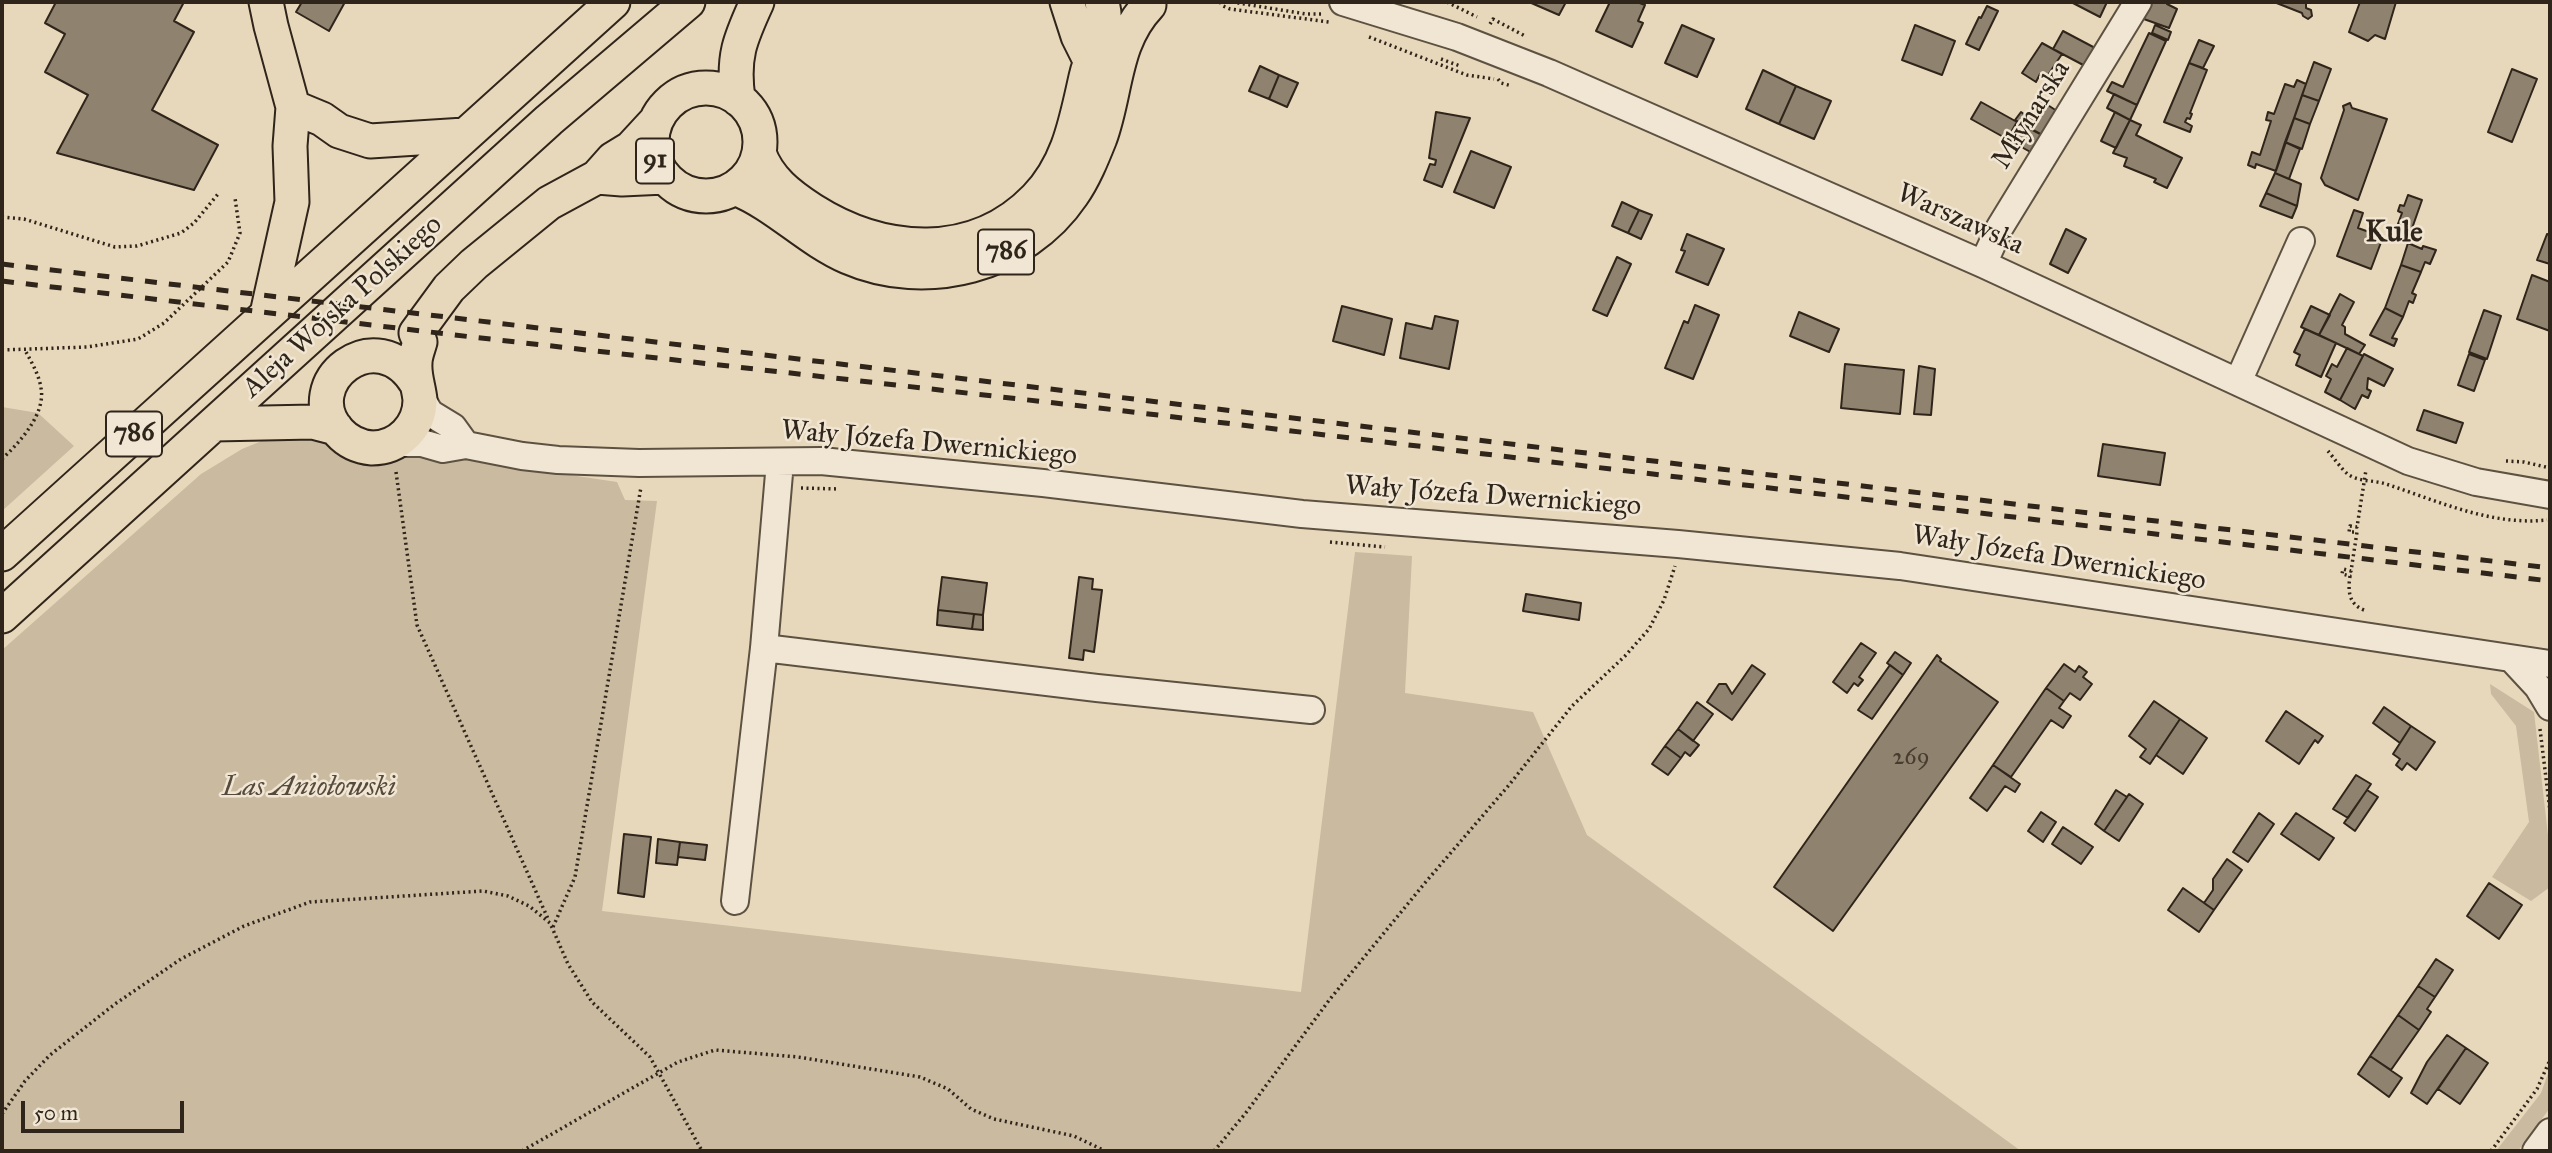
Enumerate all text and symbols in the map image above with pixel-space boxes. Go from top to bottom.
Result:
street label: Młynarska [1986,55,2078,175]
road number: 91 [636,138,674,184]
street label: Warszawska [1891,177,2029,263]
street label: Aleja Wojska Polskiego [236,208,450,406]
district label: Kule [2365,216,2423,252]
road number: 786 [978,230,1034,274]
road number: 786 [106,412,162,456]
street label: Wały Józefa Dwernickiego [780,414,1078,474]
street label: Wały Józefa Dwernickiego [1344,470,1642,524]
street label: Wały Józefa Dwernickiego [1910,519,2208,599]
house number: 269 [1892,744,1930,772]
park label: Las Aniołowski [222,771,396,805]
scale bar [24,1086,187,1130]
text: 50 m [34,1100,78,1126]

